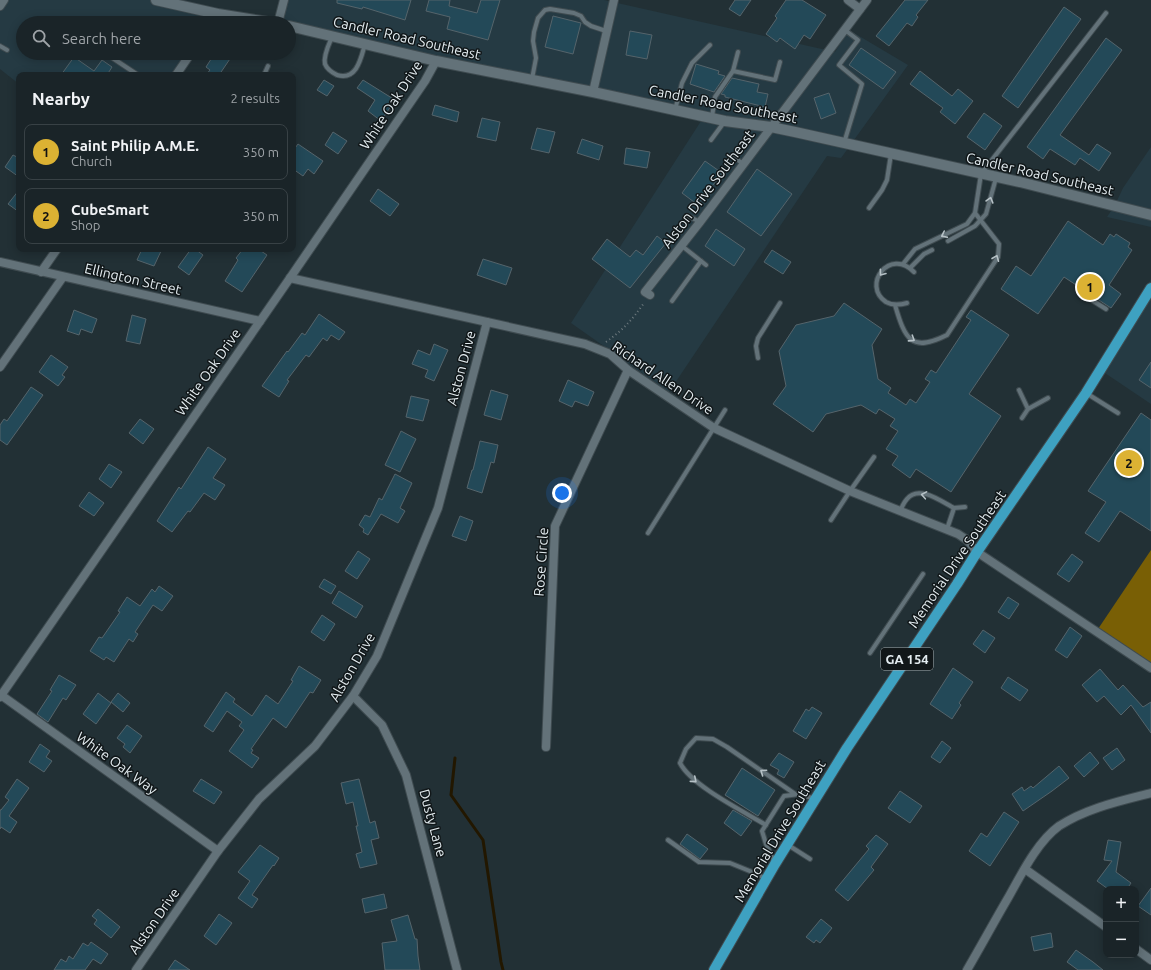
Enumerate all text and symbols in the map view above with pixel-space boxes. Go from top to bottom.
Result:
street label: Candler Road Southeast [332,13,483,63]
search box [16,16,296,60]
icon: search [30,27,52,49]
text: Search here [62,30,141,47]
street label: White Oak Drive [356,58,426,152]
street label: Candler Road Southeast [647,82,799,126]
text: Nearby [32,89,90,108]
text: 2 results [230,91,280,105]
street label: Alston Drive Southeast [658,126,758,251]
text: Saint Philip A.M.E. [71,137,199,154]
text: 1 [42,145,50,159]
text: 350 m [243,145,279,159]
street label: Candler Road Southeast [965,149,1116,199]
text: Church [71,154,112,168]
one-way arrow [985,196,994,203]
text: CubeSmart [71,201,149,218]
text: 2 [42,209,50,223]
text: 350 m [243,209,279,223]
text: Shop [71,218,100,232]
one-way arrow [941,230,949,238]
one-way arrow [992,254,1000,261]
street label: Ellington Street [83,260,183,298]
one-way arrow [880,268,887,275]
pin: 1 [1077,272,1103,302]
street label: White Oak Drive [172,326,244,418]
street label: Alston Drive [443,329,479,407]
one-way arrow [908,334,915,342]
street label: Richard Allen Drive [609,338,717,418]
pin: 2 [1116,448,1142,478]
your location [552,483,572,503]
street label: Memorial Drive Southeast [905,487,1009,631]
one-way arrow [921,491,927,500]
street label: Rose Circle [531,527,551,597]
street label: Alston Drive [326,630,378,704]
road number: GA 154 [881,648,933,670]
street label: White Oak Way [74,728,161,798]
street label: Memorial Drive Southeast [731,757,829,905]
one-way arrow [760,769,767,777]
one-way arrow [689,775,697,782]
street label: Dusty Lane [416,787,450,859]
street label: Alston Drive [125,885,183,957]
map controls [1103,886,1139,958]
button: + [1103,886,1139,922]
button: − [1103,922,1139,958]

